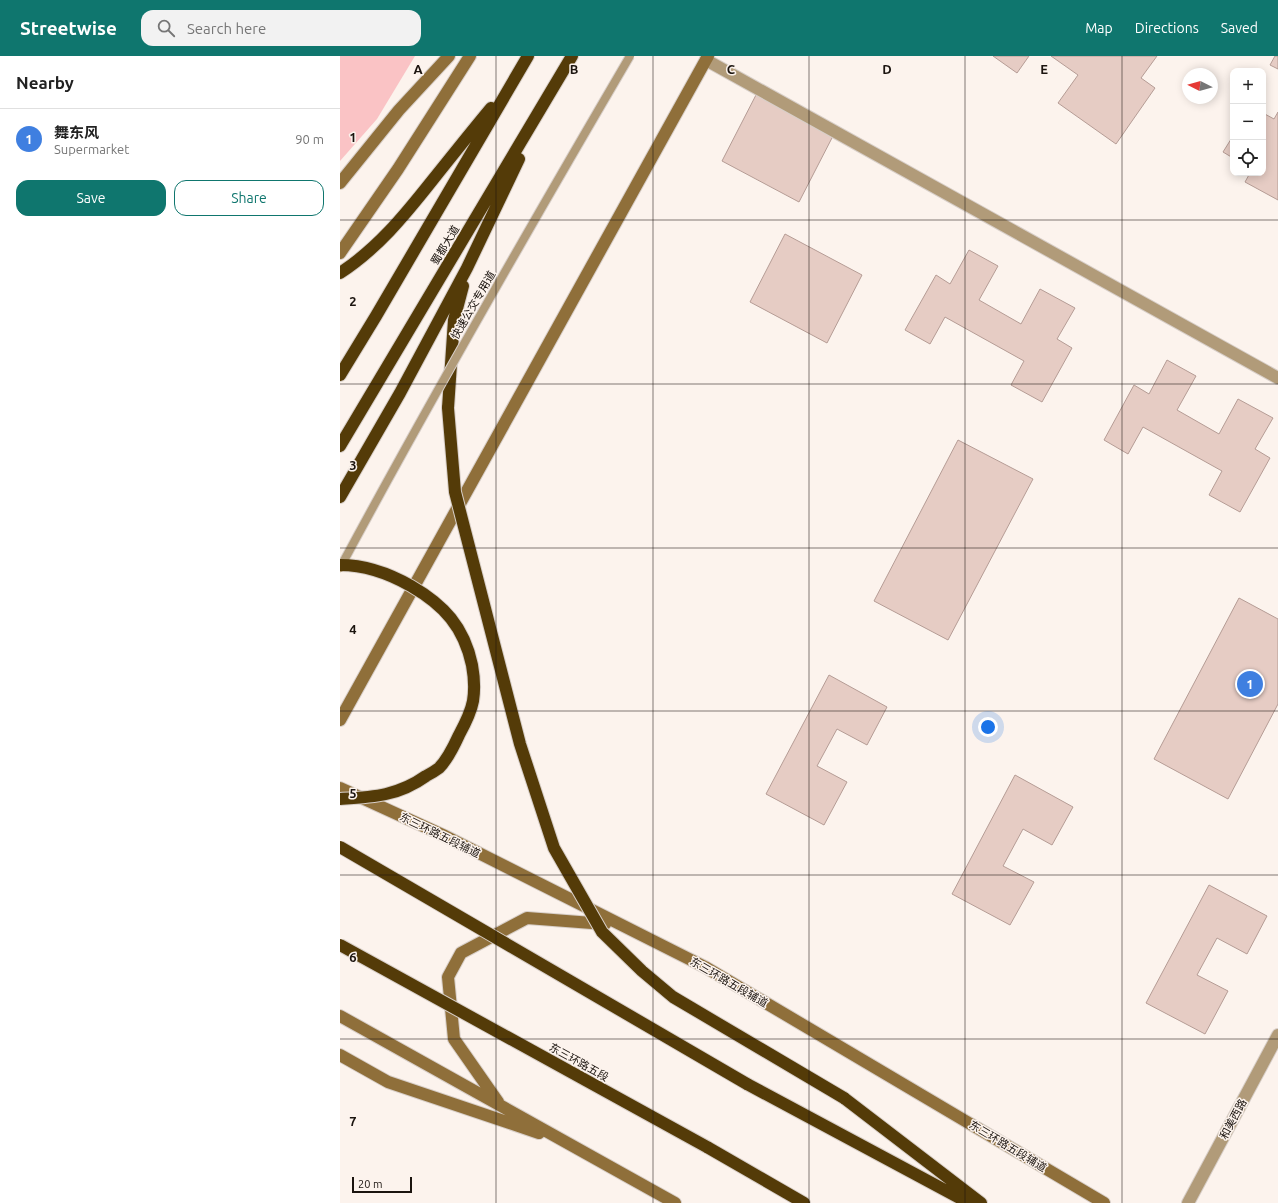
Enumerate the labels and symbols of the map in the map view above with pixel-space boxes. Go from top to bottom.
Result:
text: A [413,62,423,76]
text: B [570,62,579,76]
text: C [727,62,736,76]
text: D [882,62,892,76]
text: E [1040,62,1048,76]
north arrow [1182,68,1218,104]
text: 1 [349,130,357,144]
street label: 蜀都大道 [429,223,461,267]
street label: 快速公交专用道 [449,269,497,341]
text: 2 [349,294,357,308]
text: 3 [349,458,357,472]
text: 4 [349,622,357,636]
pin: 1 [1237,669,1263,699]
your location [978,717,998,737]
text: 5 [349,786,357,800]
street label: 东三环路五段辅道 [398,810,482,860]
text: 6 [349,950,357,964]
street label: 东三环路五段辅道 [688,955,770,1009]
street label: 东三环路五段 [547,1041,611,1083]
street label: 和美西路 [1217,1097,1249,1141]
text: 7 [349,1114,357,1128]
street label: 东三环路五段辅道 [967,1118,1049,1174]
scale bar [352,1175,412,1194]

